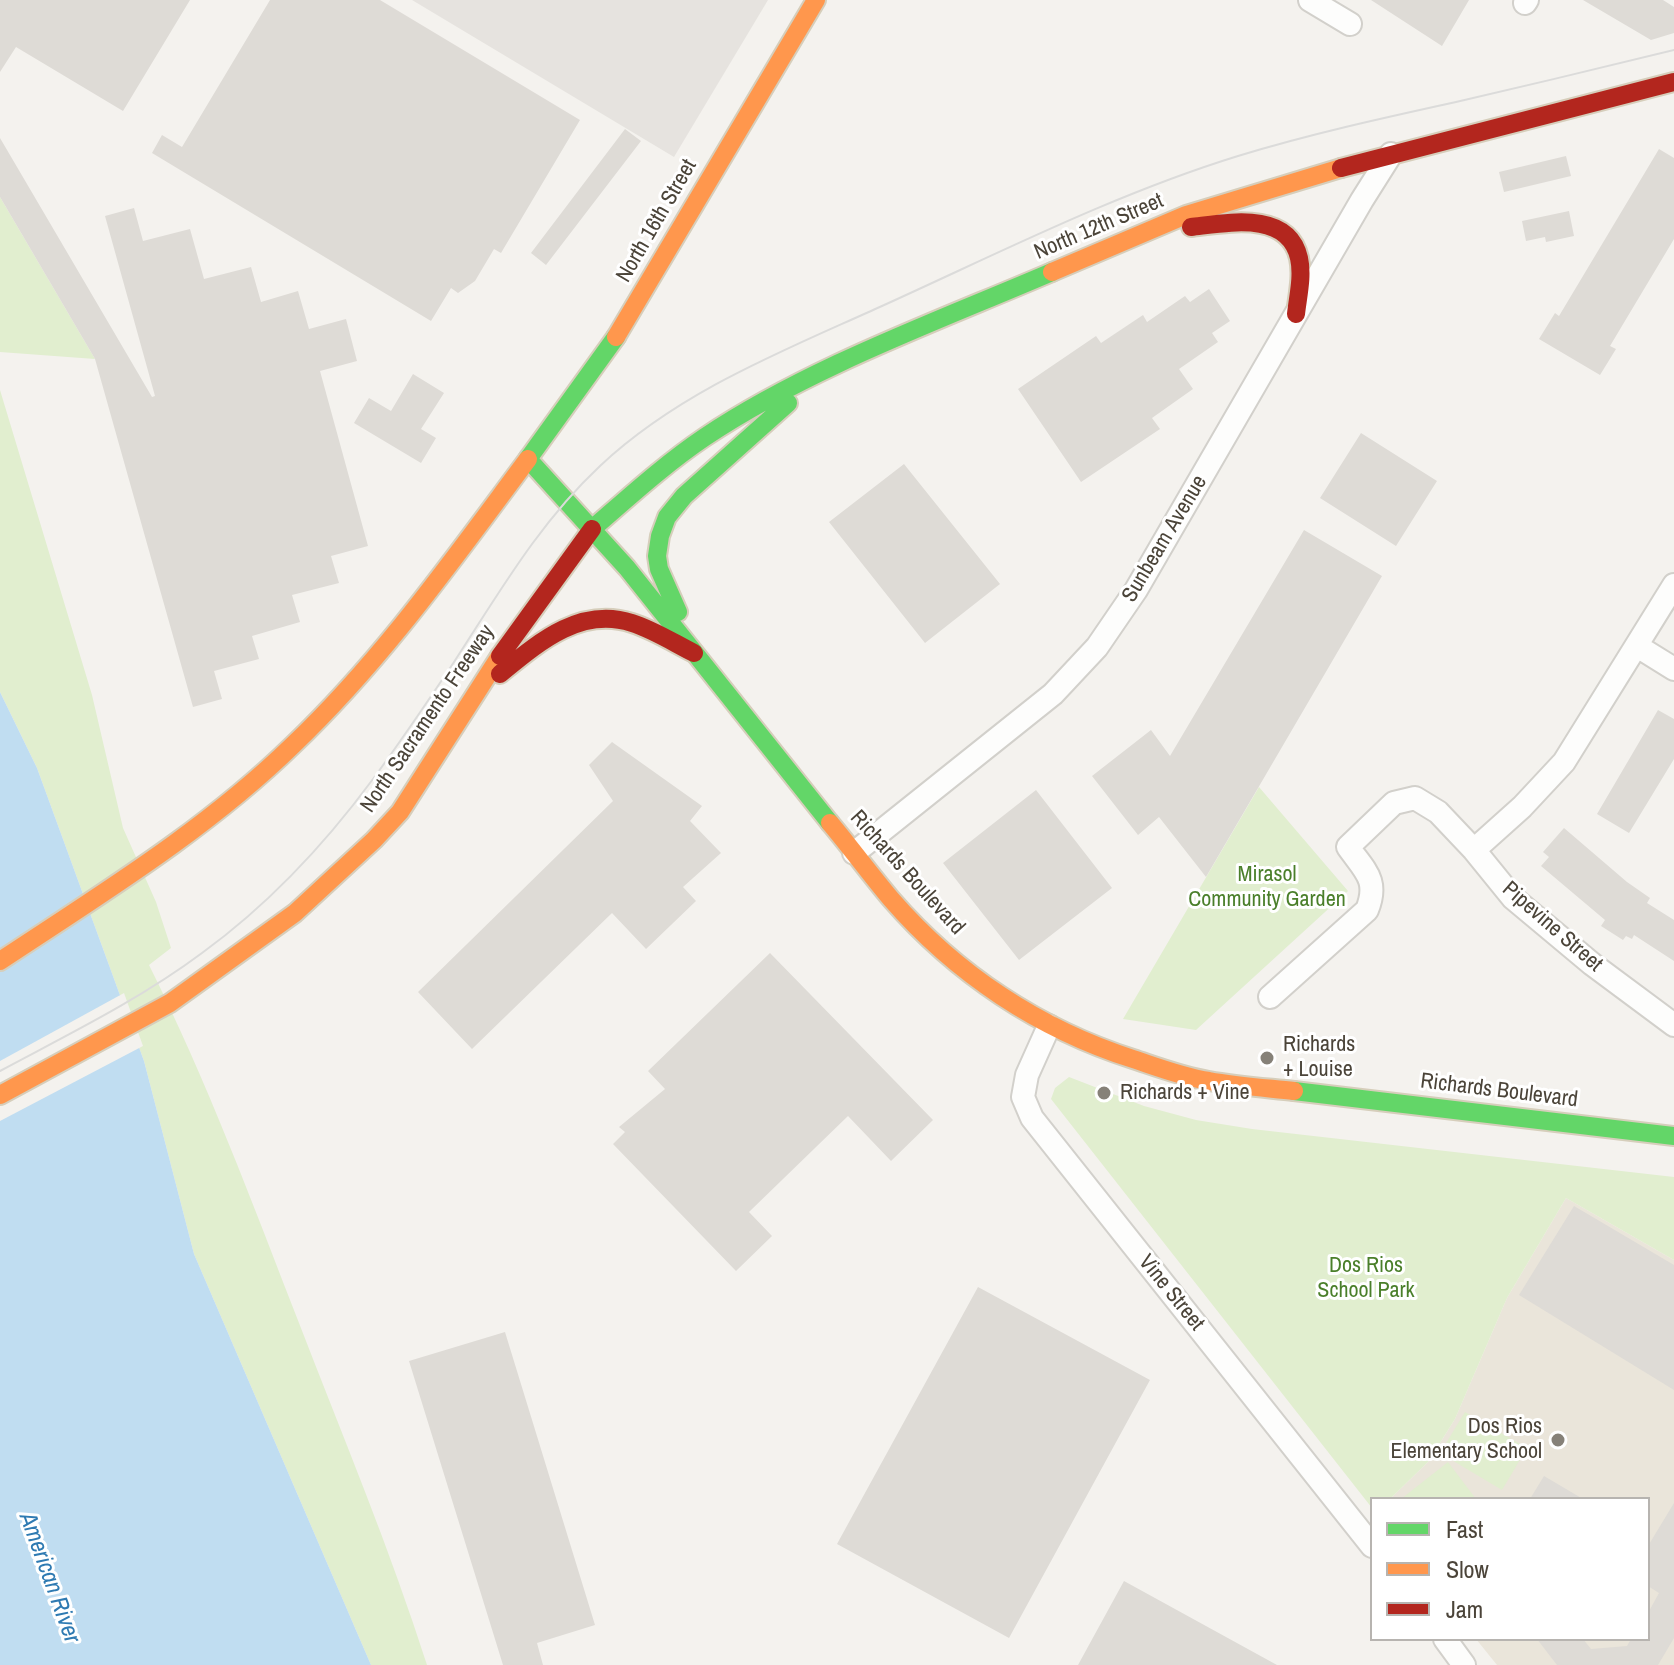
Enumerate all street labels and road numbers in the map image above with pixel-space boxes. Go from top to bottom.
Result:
street label: North 16th Street [611,155,703,287]
street label: North 12th Street [1031,188,1167,266]
street label: Sunbeam Avenue [1117,471,1213,607]
street label: North Sacramento Freeway [355,620,501,818]
street label: Richards Boulevard [844,805,970,941]
street label: Pipevine Street [1496,876,1608,978]
street label: Richards Boulevard [1419,1068,1579,1114]
street label: Vine Street [1132,1250,1210,1336]

